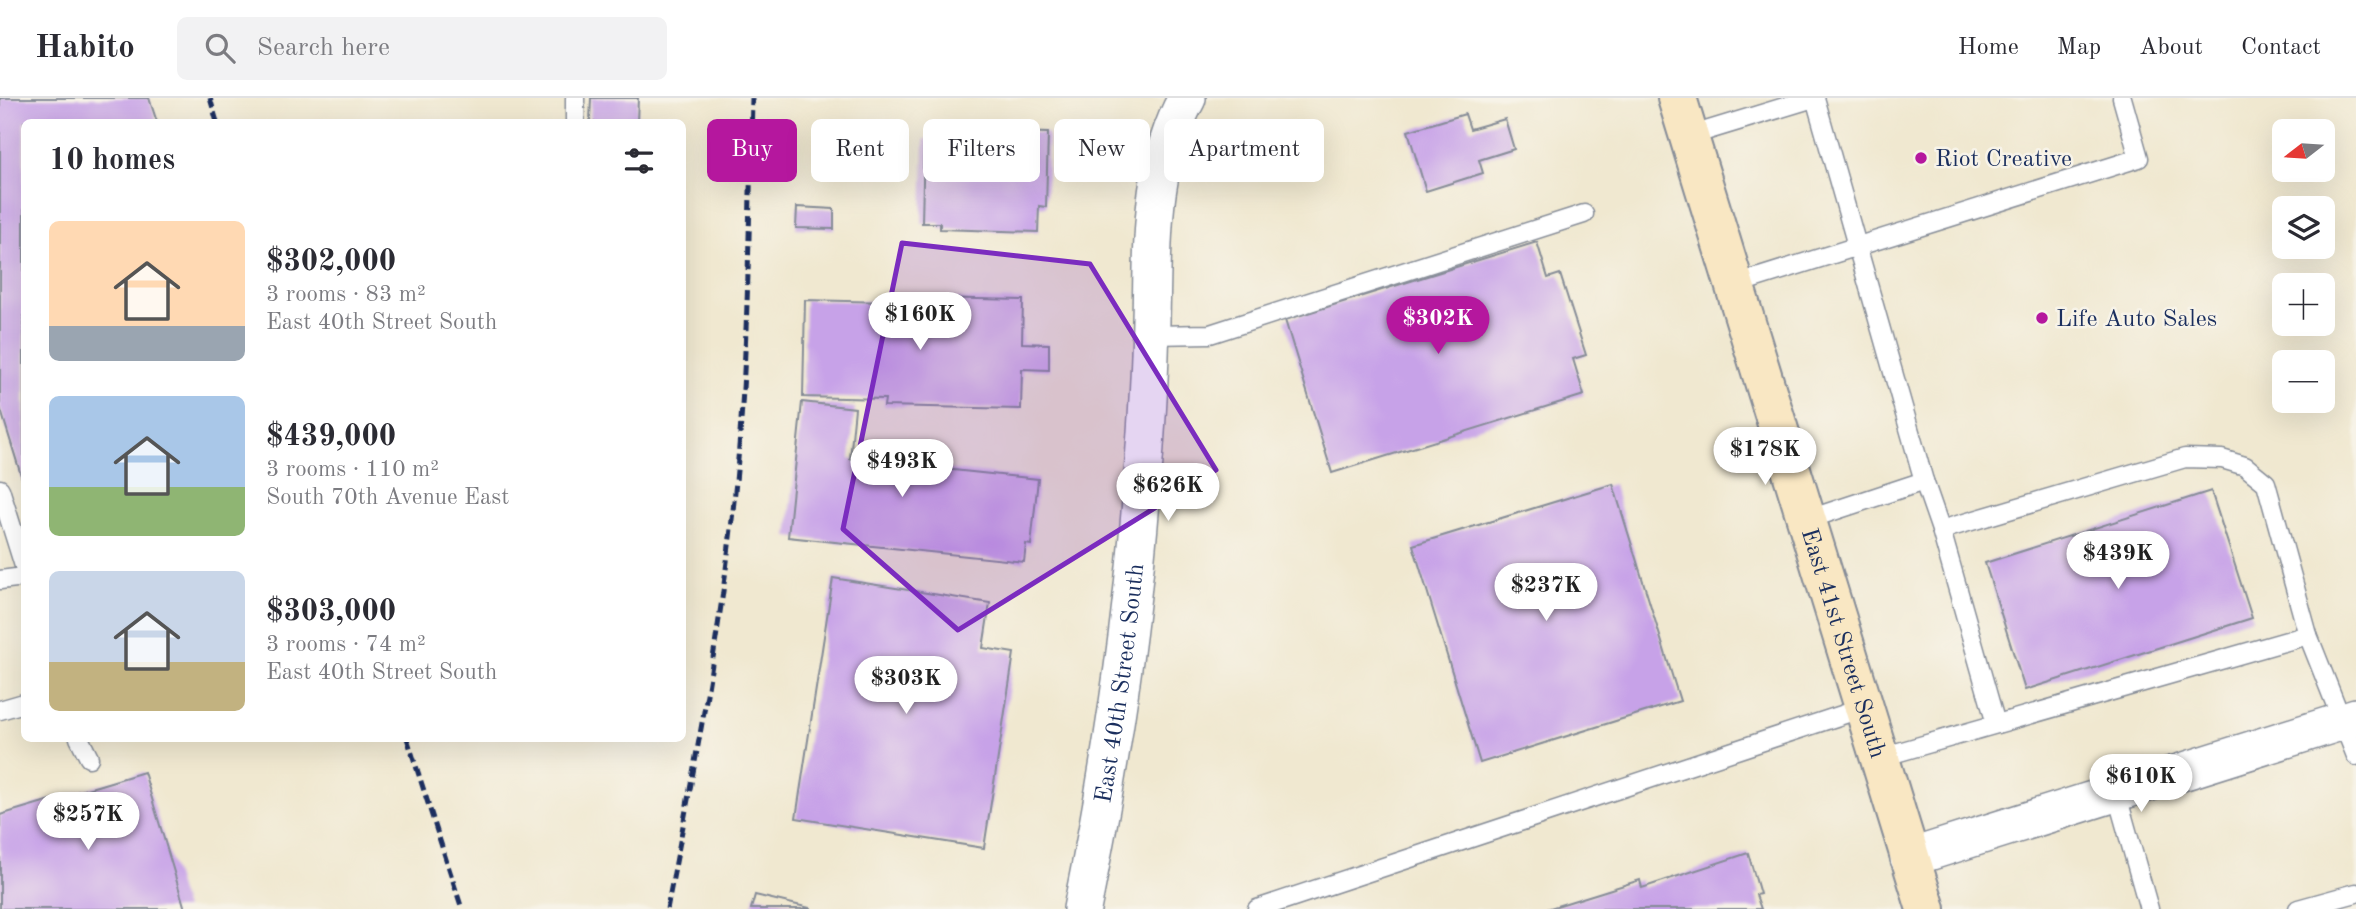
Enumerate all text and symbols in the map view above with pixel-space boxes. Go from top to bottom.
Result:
search box [177,17,667,80]
icon: search [201,29,239,67]
text: Habito [35,32,135,65]
text: Search here [257,35,390,61]
text: Home [1958,36,2019,60]
text: Map [2057,36,2101,60]
text: About [2139,36,2203,60]
text: Contact [2241,36,2321,60]
chip: Buy [707,119,797,182]
chip: Rent [811,119,909,182]
chip: Filters [923,119,1040,182]
chip: New [1054,119,1150,182]
chip: Apartment [1164,119,1324,182]
north arrow [2272,119,2334,182]
map controls [2272,119,2335,413]
icon: filters [620,142,658,180]
text: 10 homes [49,146,175,176]
place label: Riot Creative [1935,148,2072,172]
marker: Riot Creative [1913,150,1929,166]
button: layers [2272,196,2335,259]
text: $302,000 [266,247,396,277]
icon: home [105,249,189,333]
button: + [2272,273,2335,336]
text: 3 rooms · 83 m² [266,283,426,306]
pin: $160K [871,292,969,352]
pin: $302K [1389,296,1487,356]
text: $160K [884,303,956,326]
text: $302K [1402,307,1474,330]
place label: Life Auto Sales [2056,308,2217,332]
marker: Life Auto Sales [2034,310,2050,326]
text: East 40th Street South [266,311,497,334]
button: − [2272,350,2335,413]
text: $439,000 [266,422,396,452]
icon: home [105,424,189,508]
pin: $178K [1716,428,1814,487]
text: $178K [1729,438,1801,461]
pin: $493K [853,440,951,499]
text: $493K [866,450,938,473]
text: 3 rooms · 110 m² [266,458,439,481]
pin: $626K [1119,464,1217,523]
text: $626K [1132,474,1204,497]
text: South 70th Avenue East [266,486,509,509]
street label: East 41st Street South [1796,526,1889,761]
pin: $439K [2069,532,2167,591]
text: $439K [2082,542,2154,565]
street label: East 40th Street South [1092,562,1149,805]
pin: $237K [1497,564,1595,623]
text: $237K [1510,574,1582,597]
text: $303,000 [266,597,396,627]
icon: home [105,599,189,683]
text: 3 rooms · 74 m² [266,633,426,656]
pin: $303K [857,656,955,716]
text: East 40th Street South [266,661,497,684]
text: $303K [870,667,942,690]
pin: $610K [2092,754,2190,814]
text: $610K [2105,765,2177,788]
pin: $257K [39,792,137,852]
text: $257K [52,803,124,826]

